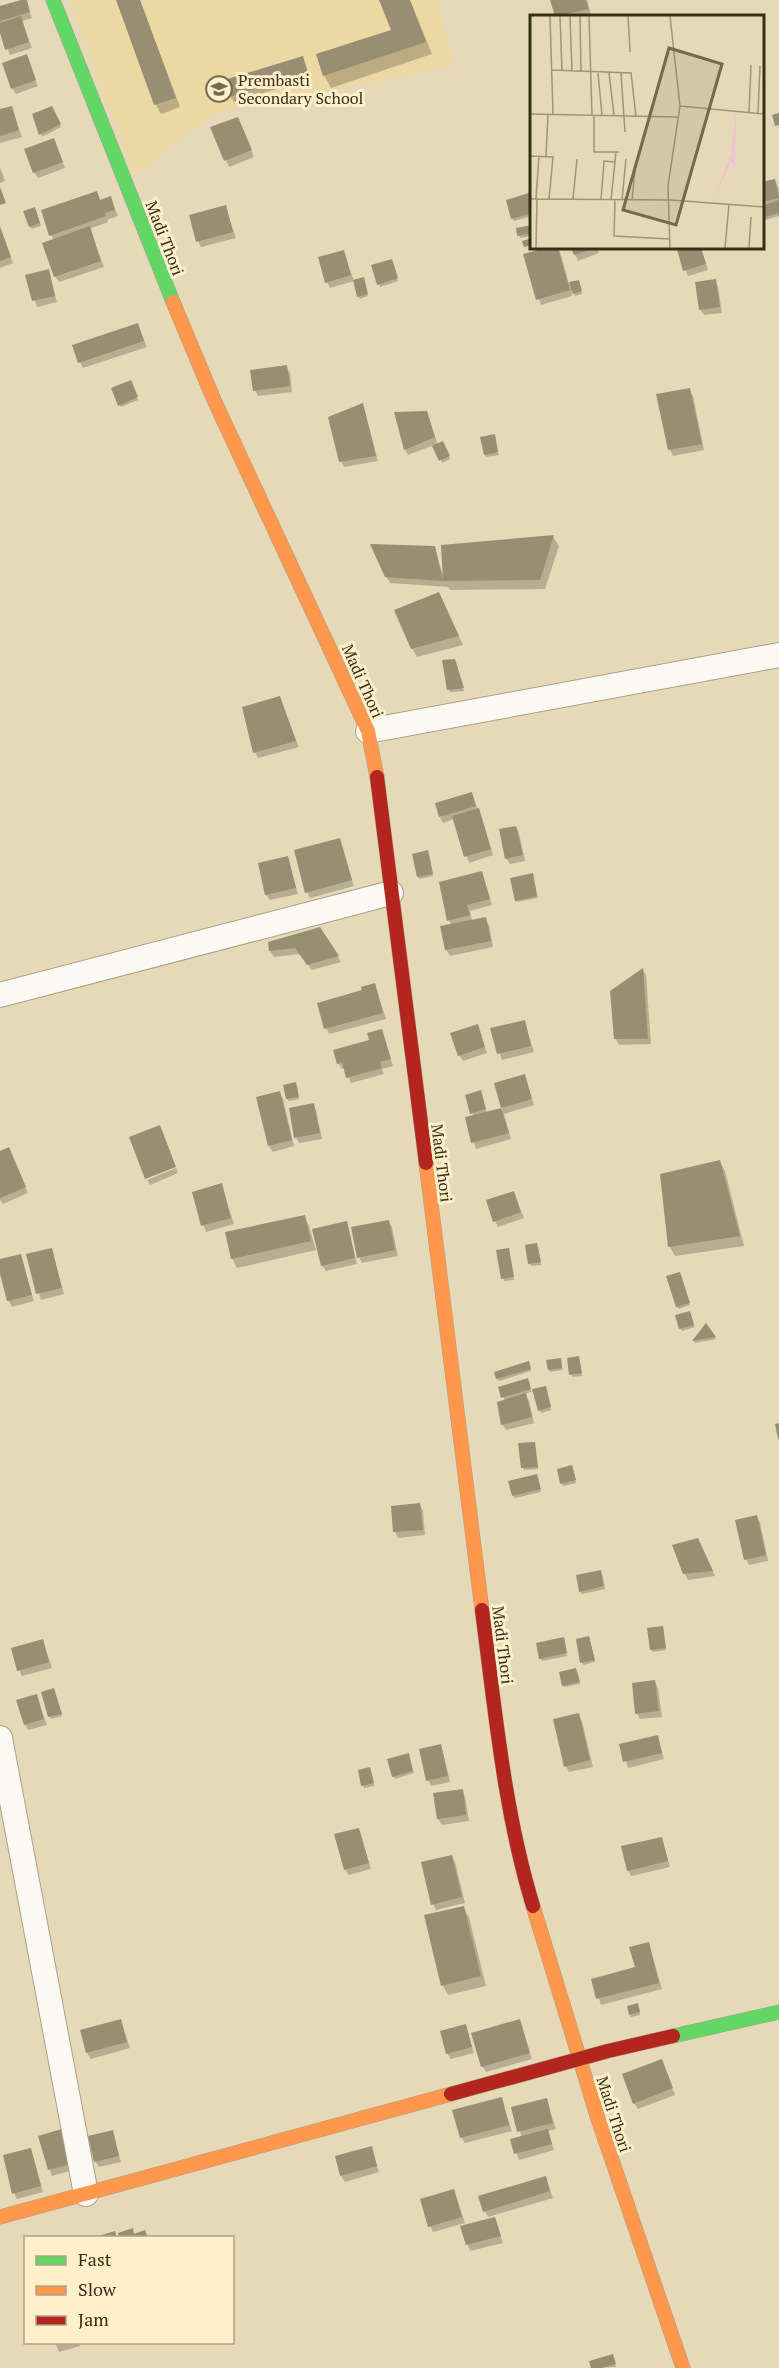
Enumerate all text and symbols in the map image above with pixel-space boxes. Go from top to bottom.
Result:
inset map [530,15,764,249]
place label: Prembasti Secondary School [238,69,364,109]
school or university icon: Prembasti Secondary School [204,74,234,104]
street label: Madi Thori [141,197,189,279]
street label: Madi Thori [337,641,389,722]
street label: Madi Thori [426,1123,458,1204]
street label: Madi Thori [487,1605,519,1686]
street label: Madi Thori [591,2073,637,2155]
legend [24,2236,234,2344]
text: Fast [78,2247,112,2271]
text: Slow [78,2277,117,2301]
text: Jam [78,2307,109,2331]

